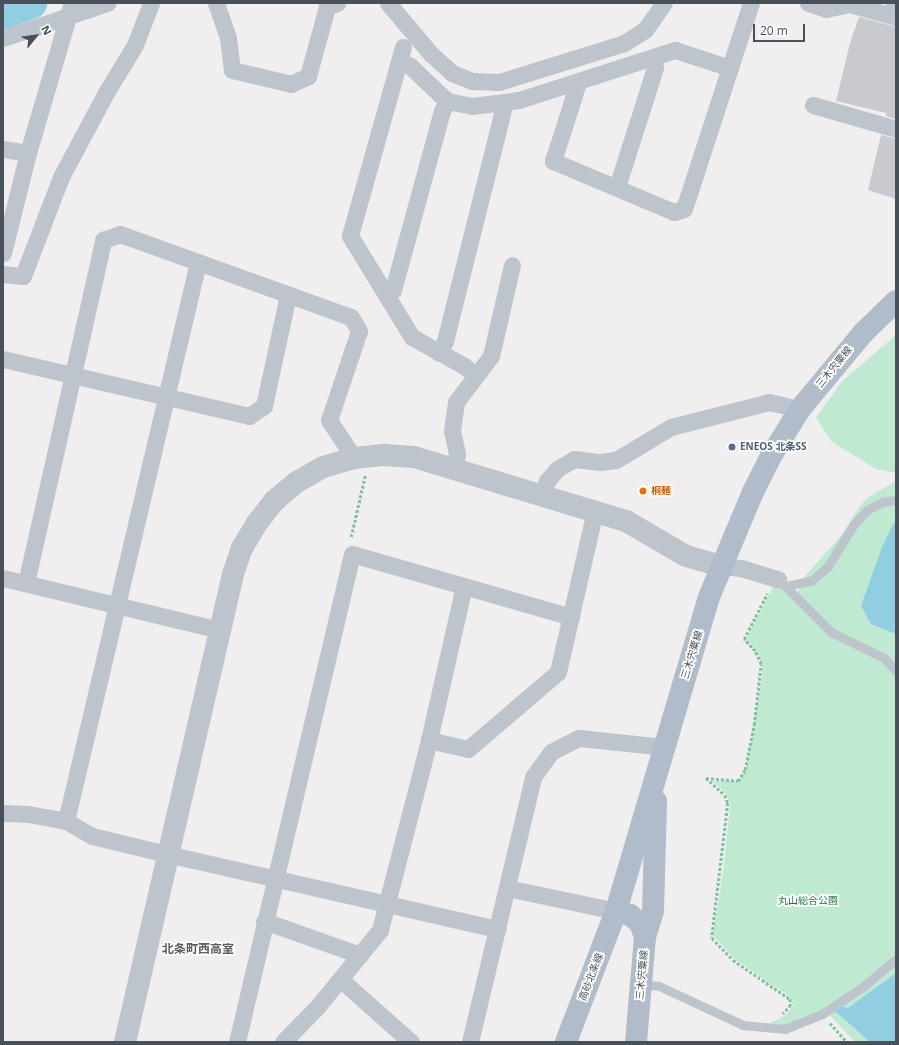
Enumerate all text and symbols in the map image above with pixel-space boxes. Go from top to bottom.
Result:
north arrow [16,16,56,56]
scale bar [755,16,807,42]
text: N [38,22,56,37]
text: 20 m [760,22,788,39]
street label: 三木宍粟線 [814,344,854,390]
place label: ENEOS 北条SS [740,441,806,453]
marker: ENEOS 北条SS [727,442,737,452]
place label: 桐麺 [651,485,671,497]
marker: 桐麺 [638,486,648,496]
street label: 三木宍粟線 [679,629,705,681]
park label: 丸山総合公園 [778,895,838,907]
district label: 北条町西高室 [162,942,234,956]
street label: 三木宍粟線 [634,950,650,1000]
street label: 高砂北条線 [576,952,606,1002]

